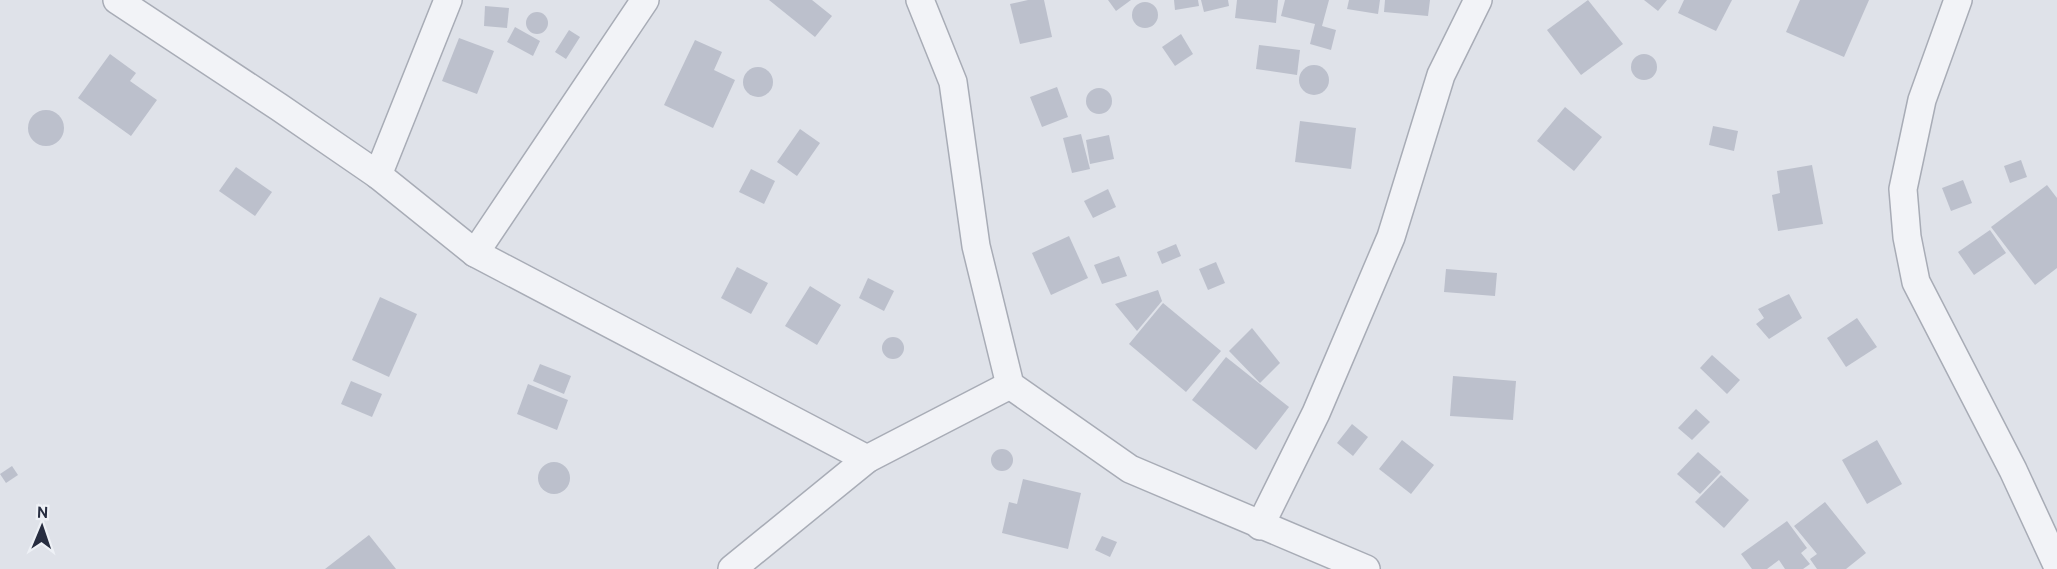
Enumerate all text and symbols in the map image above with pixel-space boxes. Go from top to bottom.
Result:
north arrow [12,497,72,557]
text: N [37,503,48,522]

